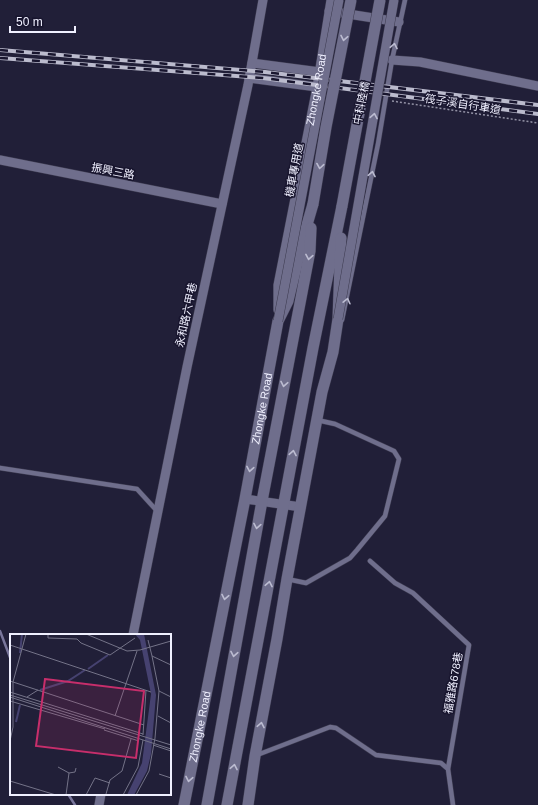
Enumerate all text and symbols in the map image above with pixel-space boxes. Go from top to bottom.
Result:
scale bar [10,8,75,34]
text: 50 m [16,15,43,29]
one-way arrow [340,35,348,41]
one-way arrow [390,43,398,49]
street label: Zhongke Road [304,53,328,126]
street label: 中科陸橋 [351,80,371,126]
street label: 筏子溪自行車道 [424,92,502,116]
one-way arrow [369,112,378,119]
street label: 機車專用道 [283,142,305,198]
street label: 振興三路 [90,161,136,181]
one-way arrow [316,163,324,169]
one-way arrow [368,171,376,177]
one-way arrow [305,254,313,260]
street label: 永和路六甲巷 [173,281,199,349]
one-way arrow [342,298,350,305]
street label: Zhongke Road [249,372,274,445]
one-way arrow [281,381,289,388]
one-way arrow [289,450,297,456]
one-way arrow [247,466,255,473]
one-way arrow [254,523,262,529]
one-way arrow [264,581,273,587]
one-way arrow [222,594,230,600]
inset map [10,634,171,795]
one-way arrow [231,651,239,657]
street label: 福雅路678巷 [442,651,464,715]
street label: Zhongke Road [187,690,213,763]
one-way arrow [256,722,265,728]
one-way arrow [229,764,238,770]
one-way arrow [186,776,194,783]

